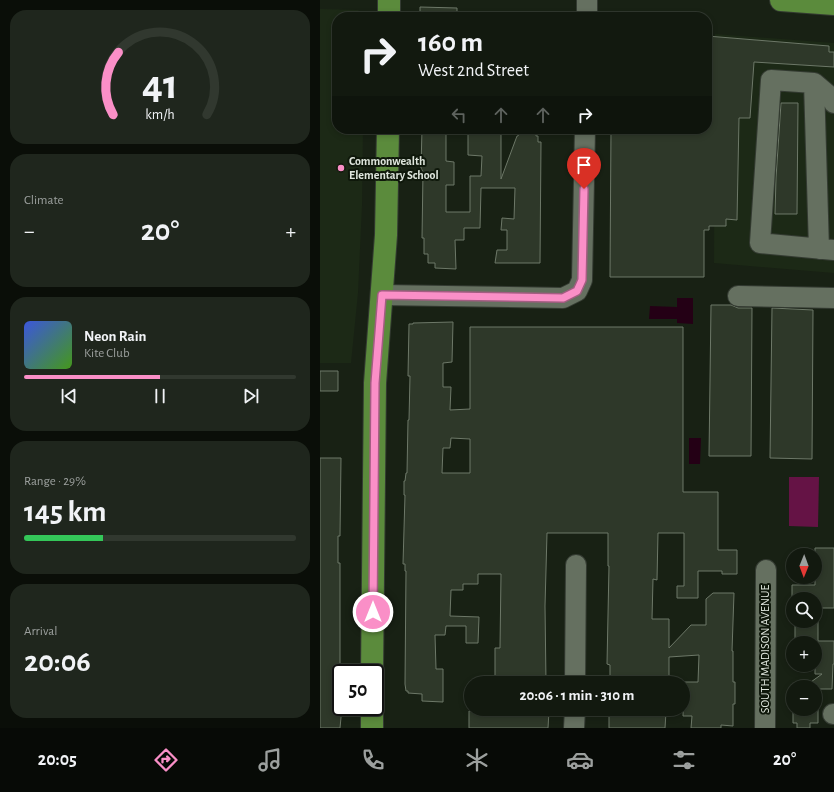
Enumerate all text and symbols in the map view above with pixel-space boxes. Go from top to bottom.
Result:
icon: right [352,28,404,80]
text: 160 m [418,29,483,57]
text: West 2nd Street [418,62,529,80]
text: 41 [142,65,178,106]
icon: left [448,104,470,126]
icon: ahead [490,104,512,126]
icon: ahead [532,104,554,126]
icon: right [574,104,596,126]
text: km/h [145,107,175,121]
pin [567,148,601,189]
icon: arrive [573,154,595,176]
place label: Commonwealth Elementary School [349,155,439,182]
marker: Commonwealth Elementary School [336,163,346,173]
text: Climate [24,194,63,207]
text: 20° [141,216,179,246]
text: − [24,220,35,242]
text: + [285,220,296,242]
text: Neon Rain [84,329,146,344]
text: Kite Club [84,347,130,360]
icon: previous [58,385,80,407]
icon: pause [149,385,171,407]
icon: next [240,385,262,407]
text: Range · 29% [24,475,86,488]
text: 145 km [24,497,106,527]
north arrow [786,548,822,584]
map controls [786,548,822,716]
street label: SOUTH MADISON AVENUE [759,585,771,713]
position arrow [352,591,394,633]
button: search [786,592,822,628]
text: Arrival [24,625,57,638]
button: + [786,636,822,672]
text: 20:06 [24,647,91,677]
speed limit sign: 50 [332,664,384,716]
button: − [786,680,822,716]
text: 20:06 · 1 min · 310 m [520,688,634,703]
icon: directions [152,746,180,774]
icon: music [256,746,284,774]
icon: phone [359,746,387,774]
icon: climate [463,746,491,774]
icon: car [566,746,594,774]
icon: filters [670,746,698,774]
text: 20:05 [38,751,77,769]
text: 20° [773,751,796,769]

